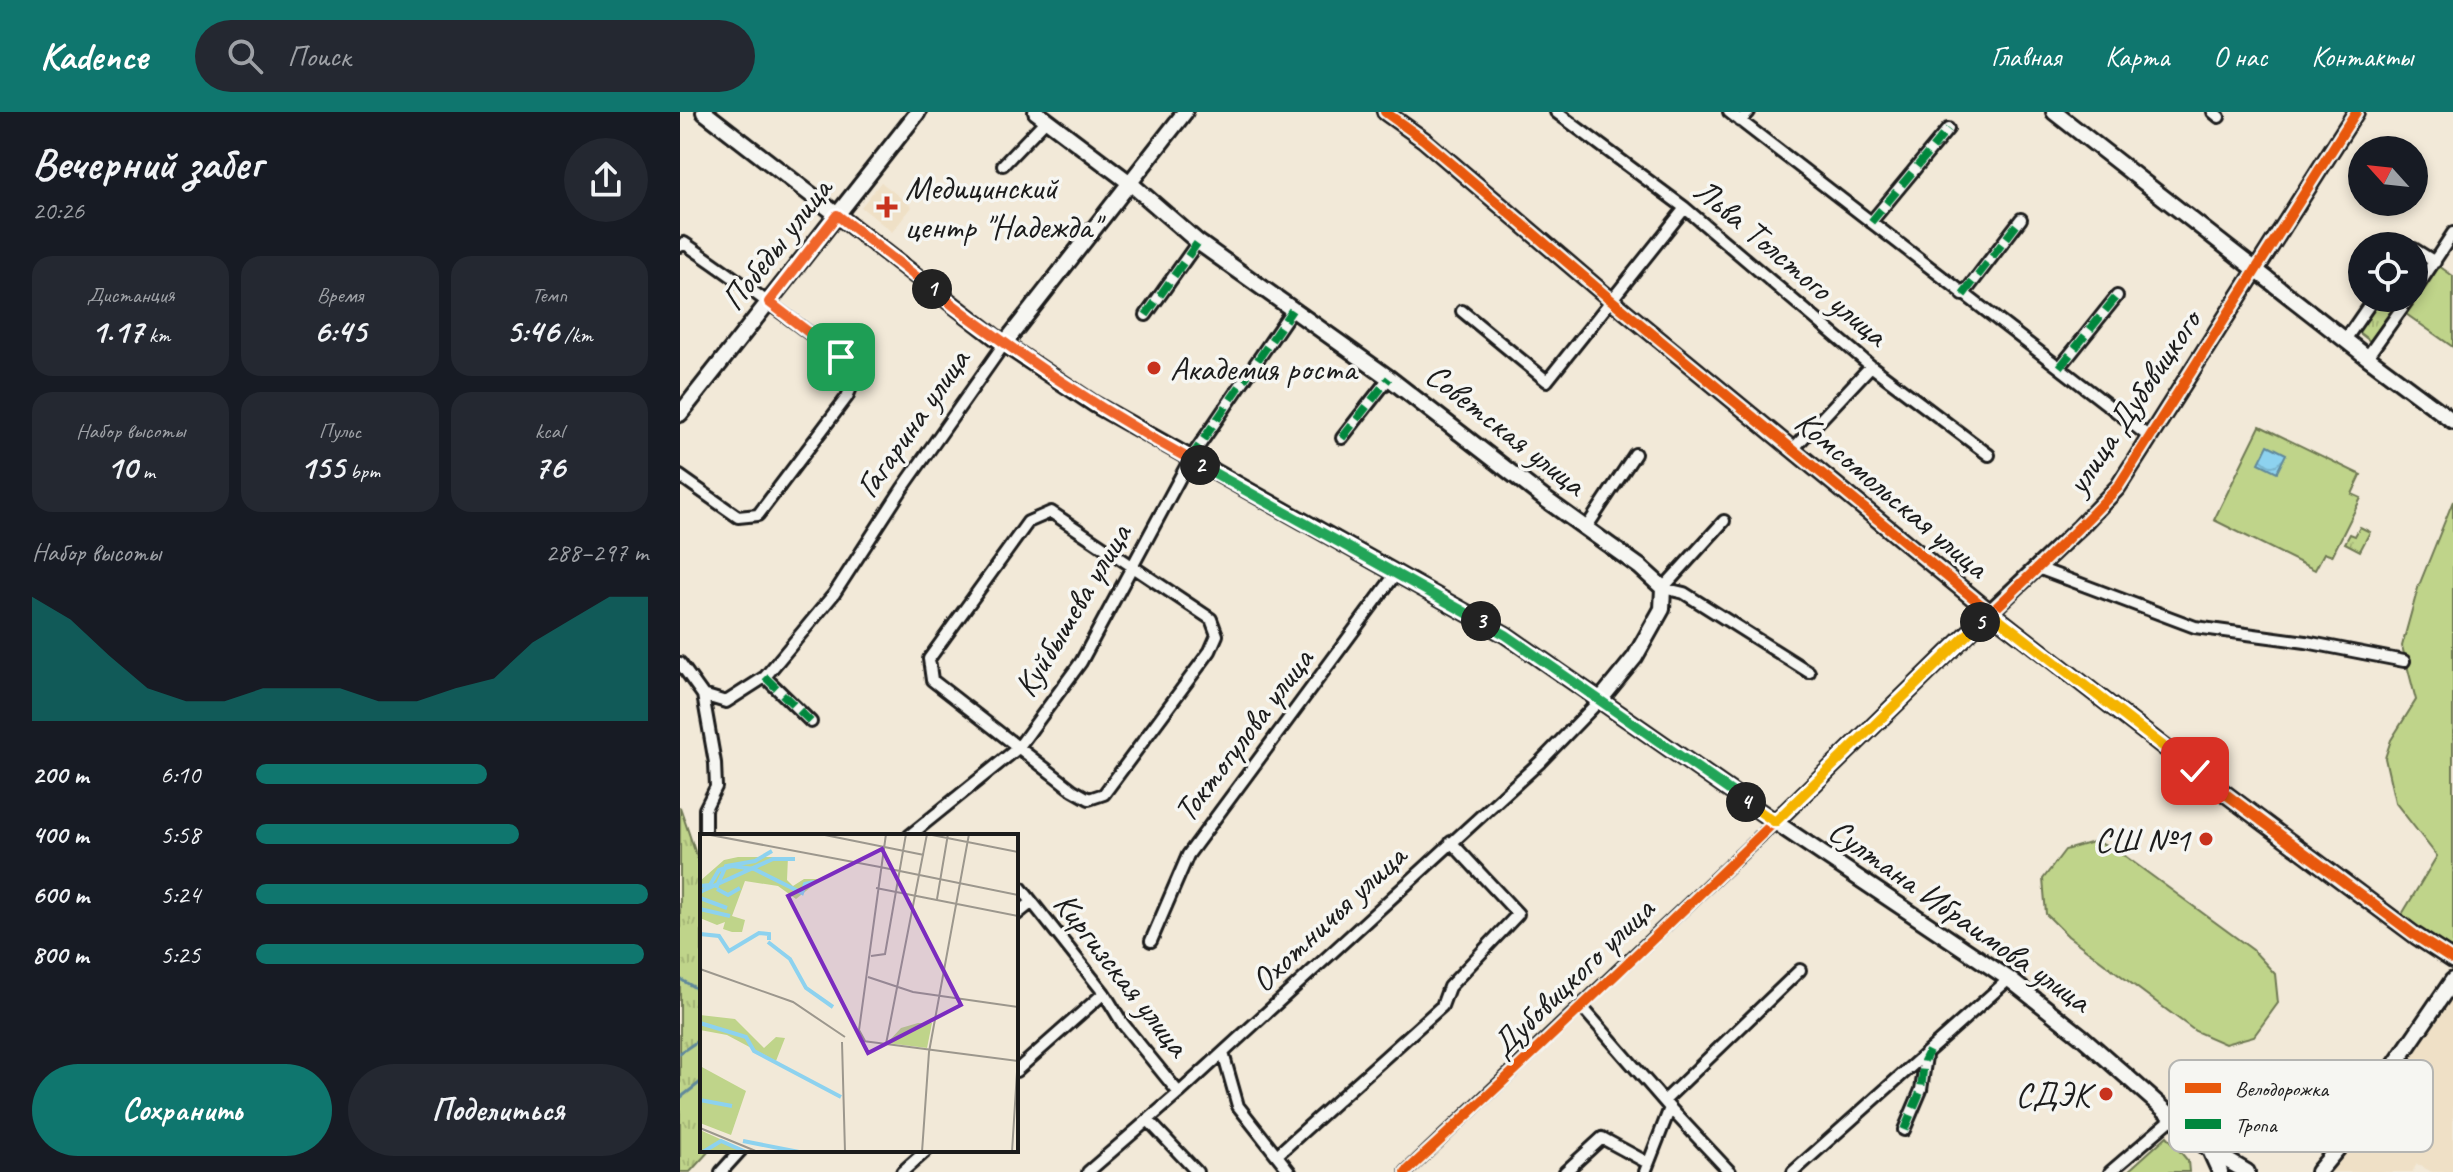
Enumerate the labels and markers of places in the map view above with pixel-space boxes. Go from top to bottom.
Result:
place label: Медицинский центр "Надежда" [905,166,1106,248]
marker: Медицинский центр "Надежда" [876,196,898,218]
pin: 1 [912,269,952,309]
pin [807,323,875,391]
place label: Академия роста [1170,347,1359,390]
marker: Академия роста [1145,359,1163,377]
pin: 2 [1180,445,1220,485]
pin: 3 [1461,601,1501,641]
pin: 5 [1960,602,2000,642]
pin [2161,737,2229,805]
pin: 4 [1726,782,1766,822]
place label: СШ №1 [2095,818,2192,861]
marker: СШ №1 [2197,830,2215,848]
place label: СДЭК [2016,1073,2097,1116]
marker: СДЭК [2097,1085,2115,1103]

